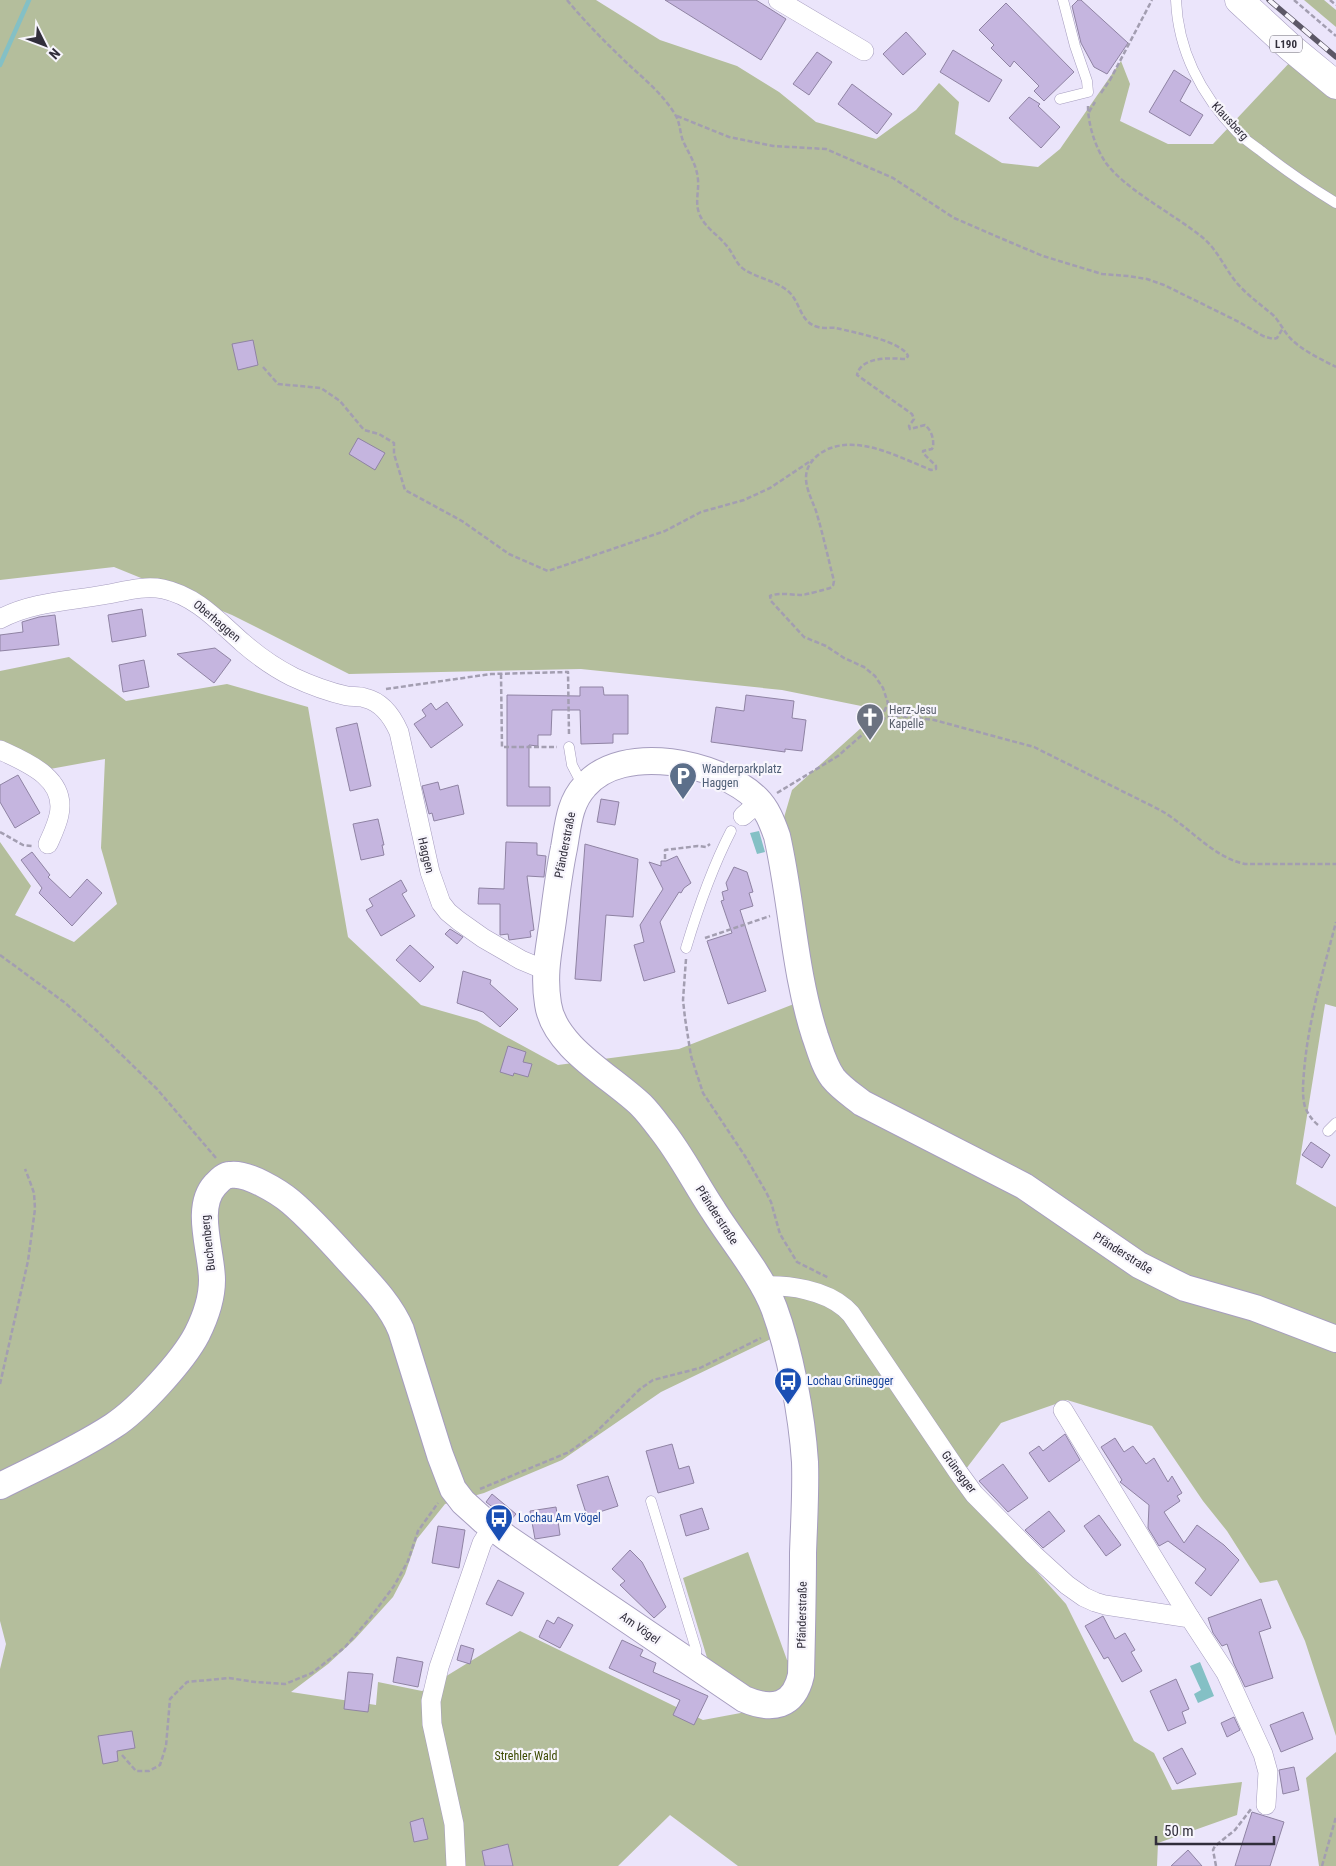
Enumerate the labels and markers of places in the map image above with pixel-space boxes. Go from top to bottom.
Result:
church icon: Herz-Jesu Kapelle [855,702,885,741]
place label: Herz-Jesu Kapelle [889,703,937,731]
parking icon: Wanderparkplatz Haggen [668,761,698,800]
place label: Wanderparkplatz Haggen [702,762,782,790]
bus stop icon: Lochau Grünegger [773,1366,803,1405]
place label: Lochau Grünegger [807,1374,894,1388]
bus stop icon: Lochau Am Vögel [484,1503,514,1542]
place label: Lochau Am Vögel [518,1511,601,1525]

